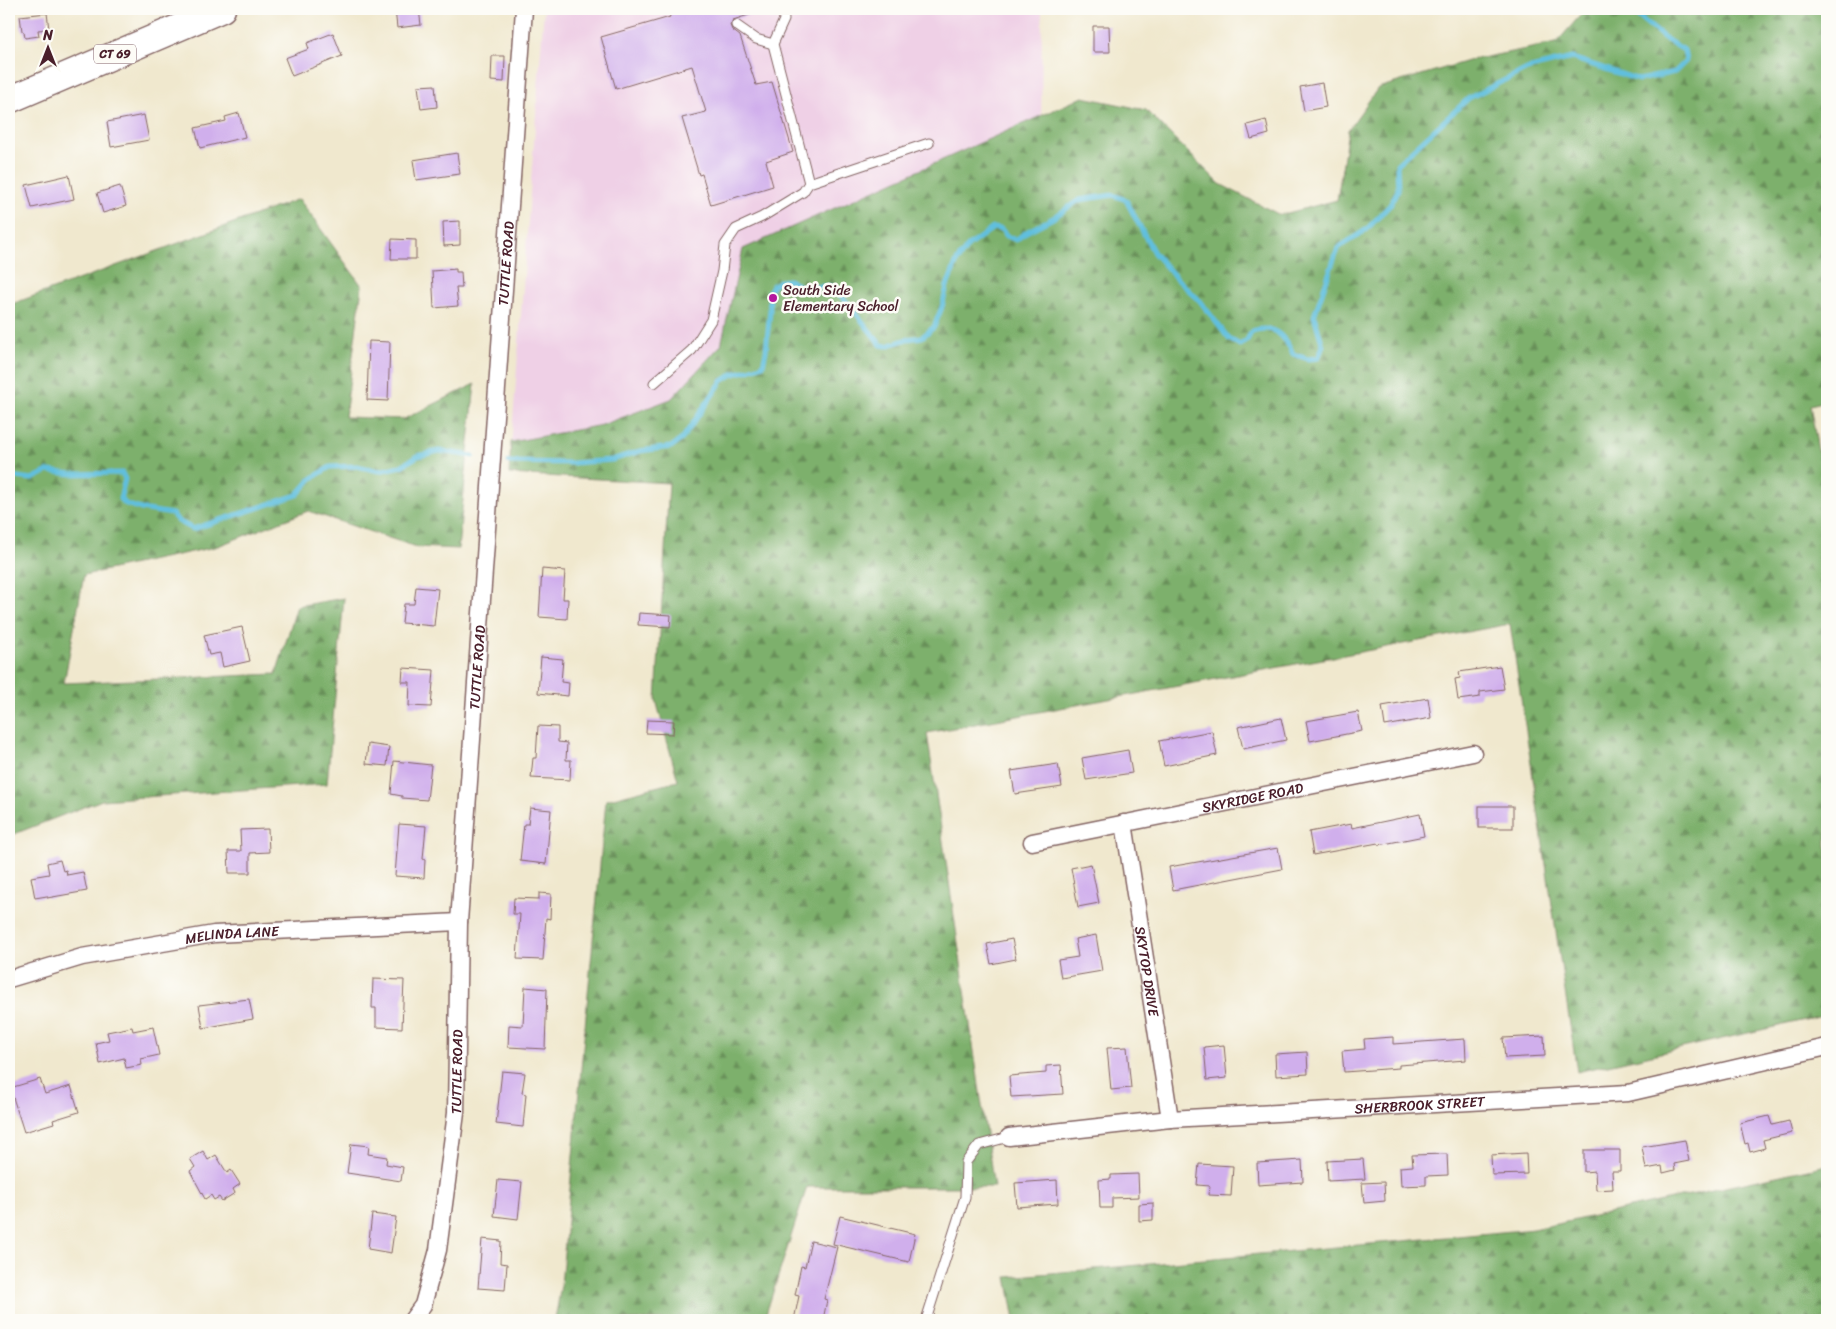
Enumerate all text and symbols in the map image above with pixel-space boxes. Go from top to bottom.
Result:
north arrow [22,22,72,72]
text: N [42,23,53,48]
road number: CT 69 [94,44,136,64]
street label: TUTTLE ROAD [491,220,522,307]
place label: South Side Elementary School [783,278,900,319]
marker: South Side Elementary School [767,292,779,304]
street label: TUTTLE ROAD [462,624,493,711]
street label: SKYRIDGE ROAD [1200,775,1306,820]
street label: MELINDA LANE [183,919,281,952]
street label: SKYTOP DRIVE [1127,924,1166,1019]
street label: TUTTLE ROAD [444,1029,470,1114]
street label: SHERBROOK STREET [1354,1089,1487,1122]

